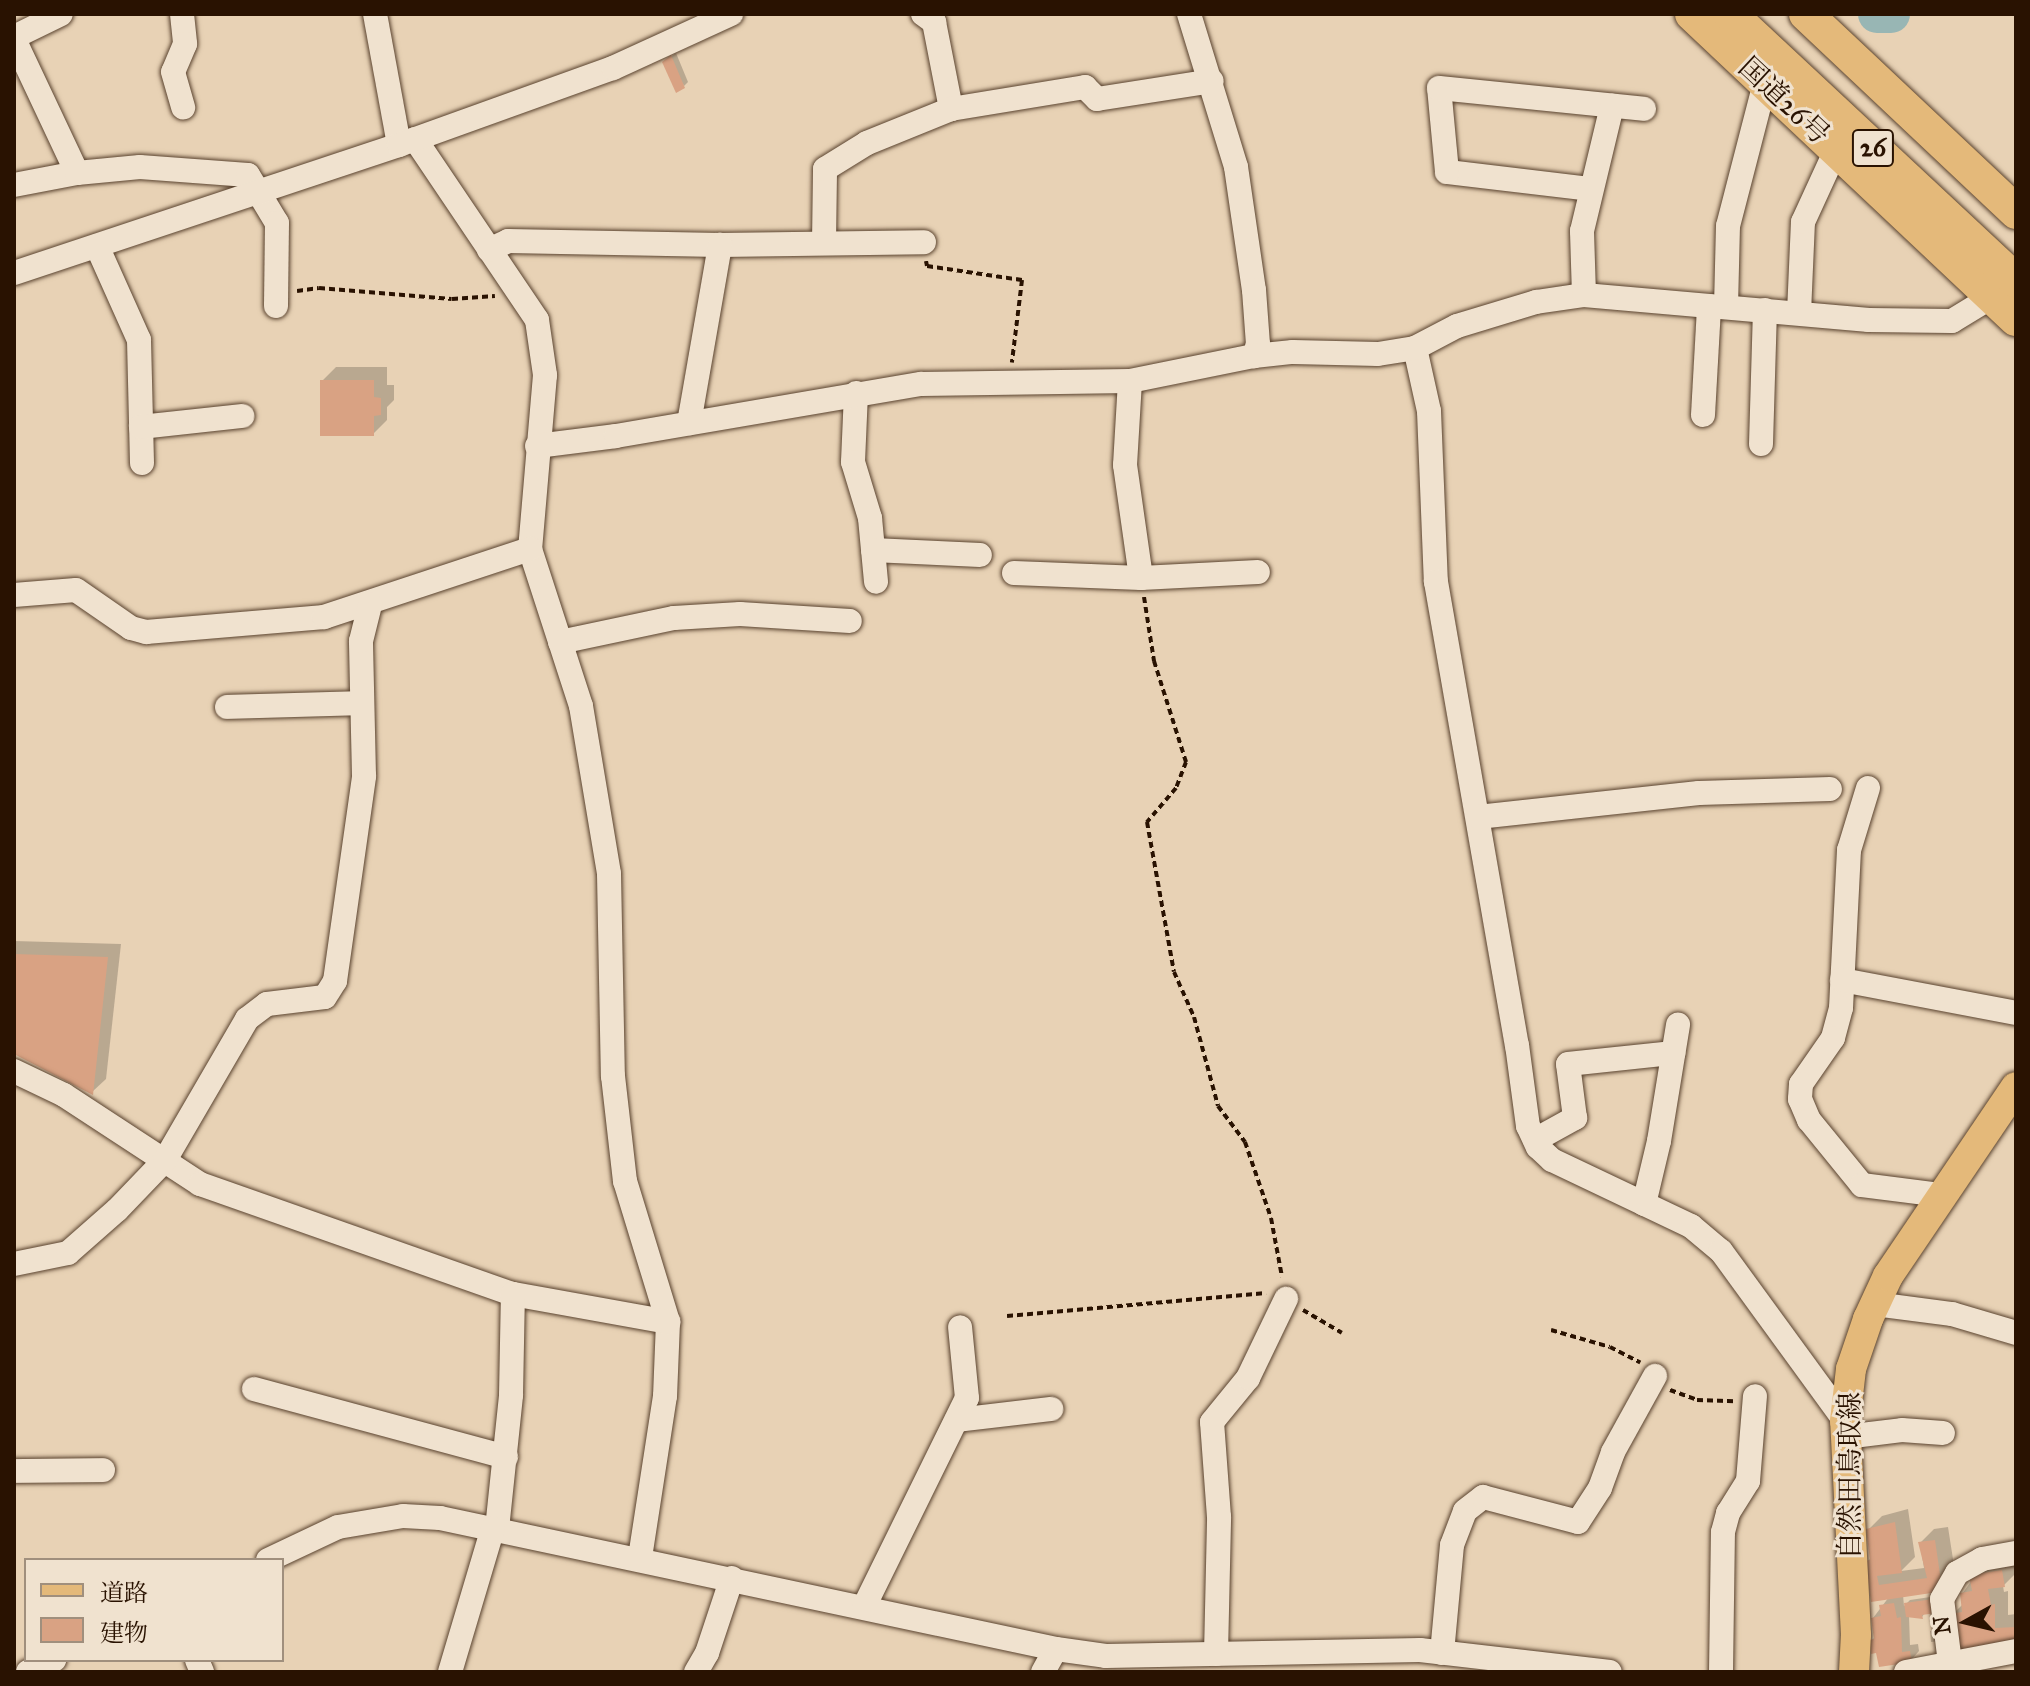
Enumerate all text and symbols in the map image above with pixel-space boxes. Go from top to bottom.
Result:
street label: 国道26号 [1732,50,1836,152]
road number: 26 [1851,126,1895,170]
street label: 自然田鳥取線 [1833,1392,1867,1560]
legend [24,1558,284,1662]
text: 道路 [100,1578,148,1608]
north arrow [1926,1582,2006,1662]
text: N [1927,1614,1956,1637]
text: 建物 [100,1618,148,1648]

